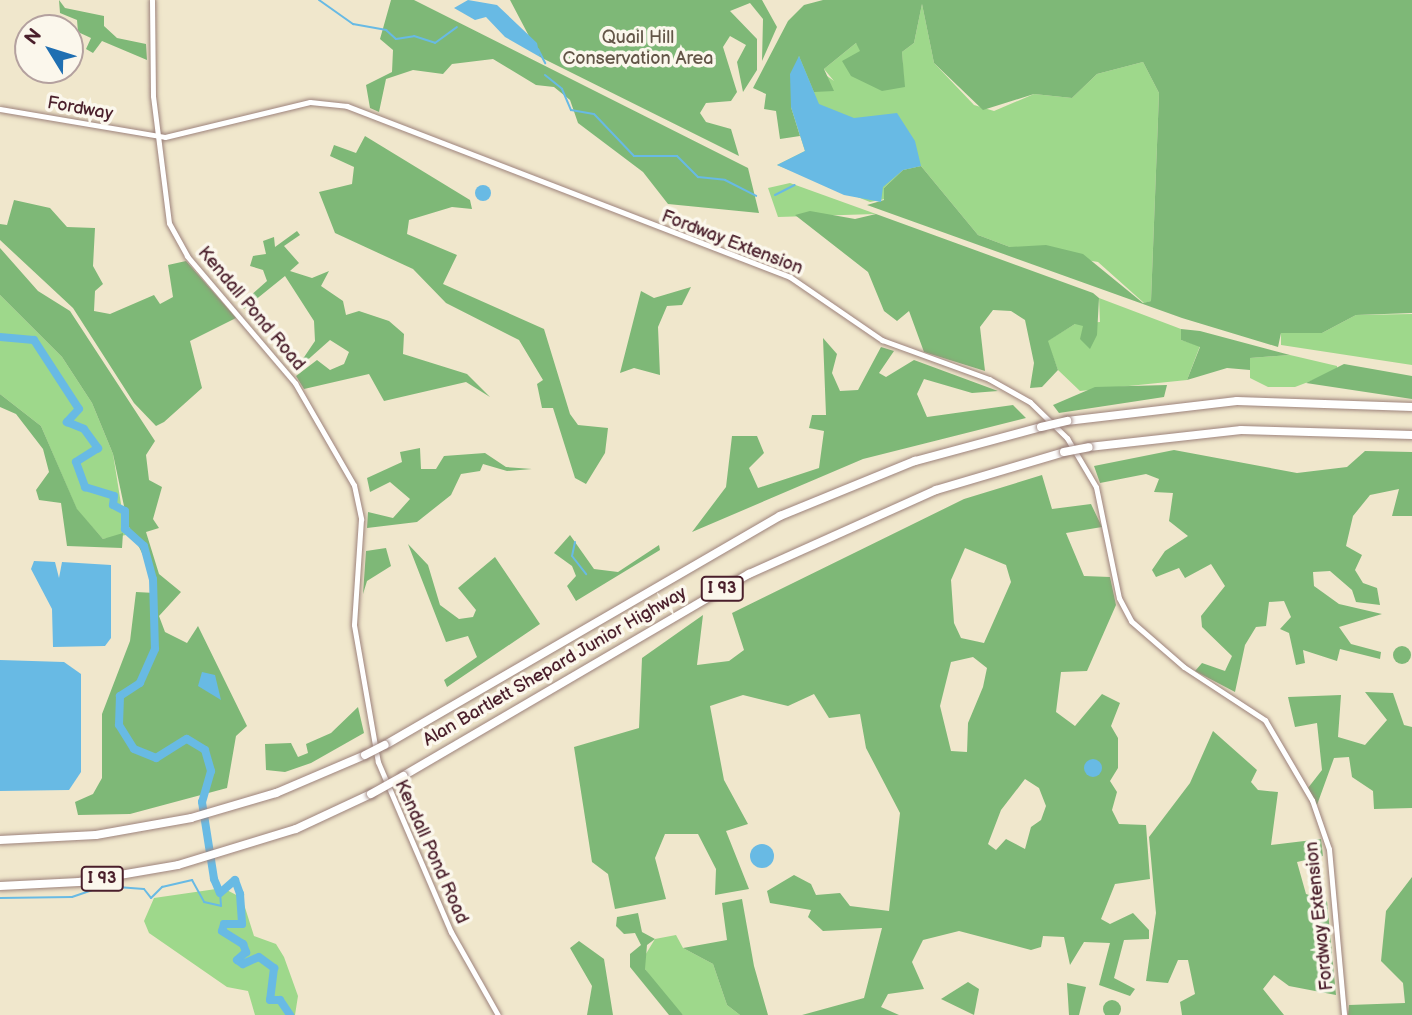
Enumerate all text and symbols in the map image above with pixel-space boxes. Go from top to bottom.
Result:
north arrow [14,14,84,84]
text: N [20,24,47,50]
park label: Quail Hill Conservation Area [563,28,713,70]
street label: Fordway [45,93,115,125]
street label: Fordway Extension [658,206,806,280]
street label: Kendall Pond Road [193,243,309,375]
road number: I 93 [699,576,745,602]
street label: Alan Bartlett Shepard Junior Highway [419,582,691,752]
street label: Kendall Pond Road [390,777,472,927]
street label: Fordway Extension [1301,840,1339,992]
road number: I 93 [79,866,125,892]

